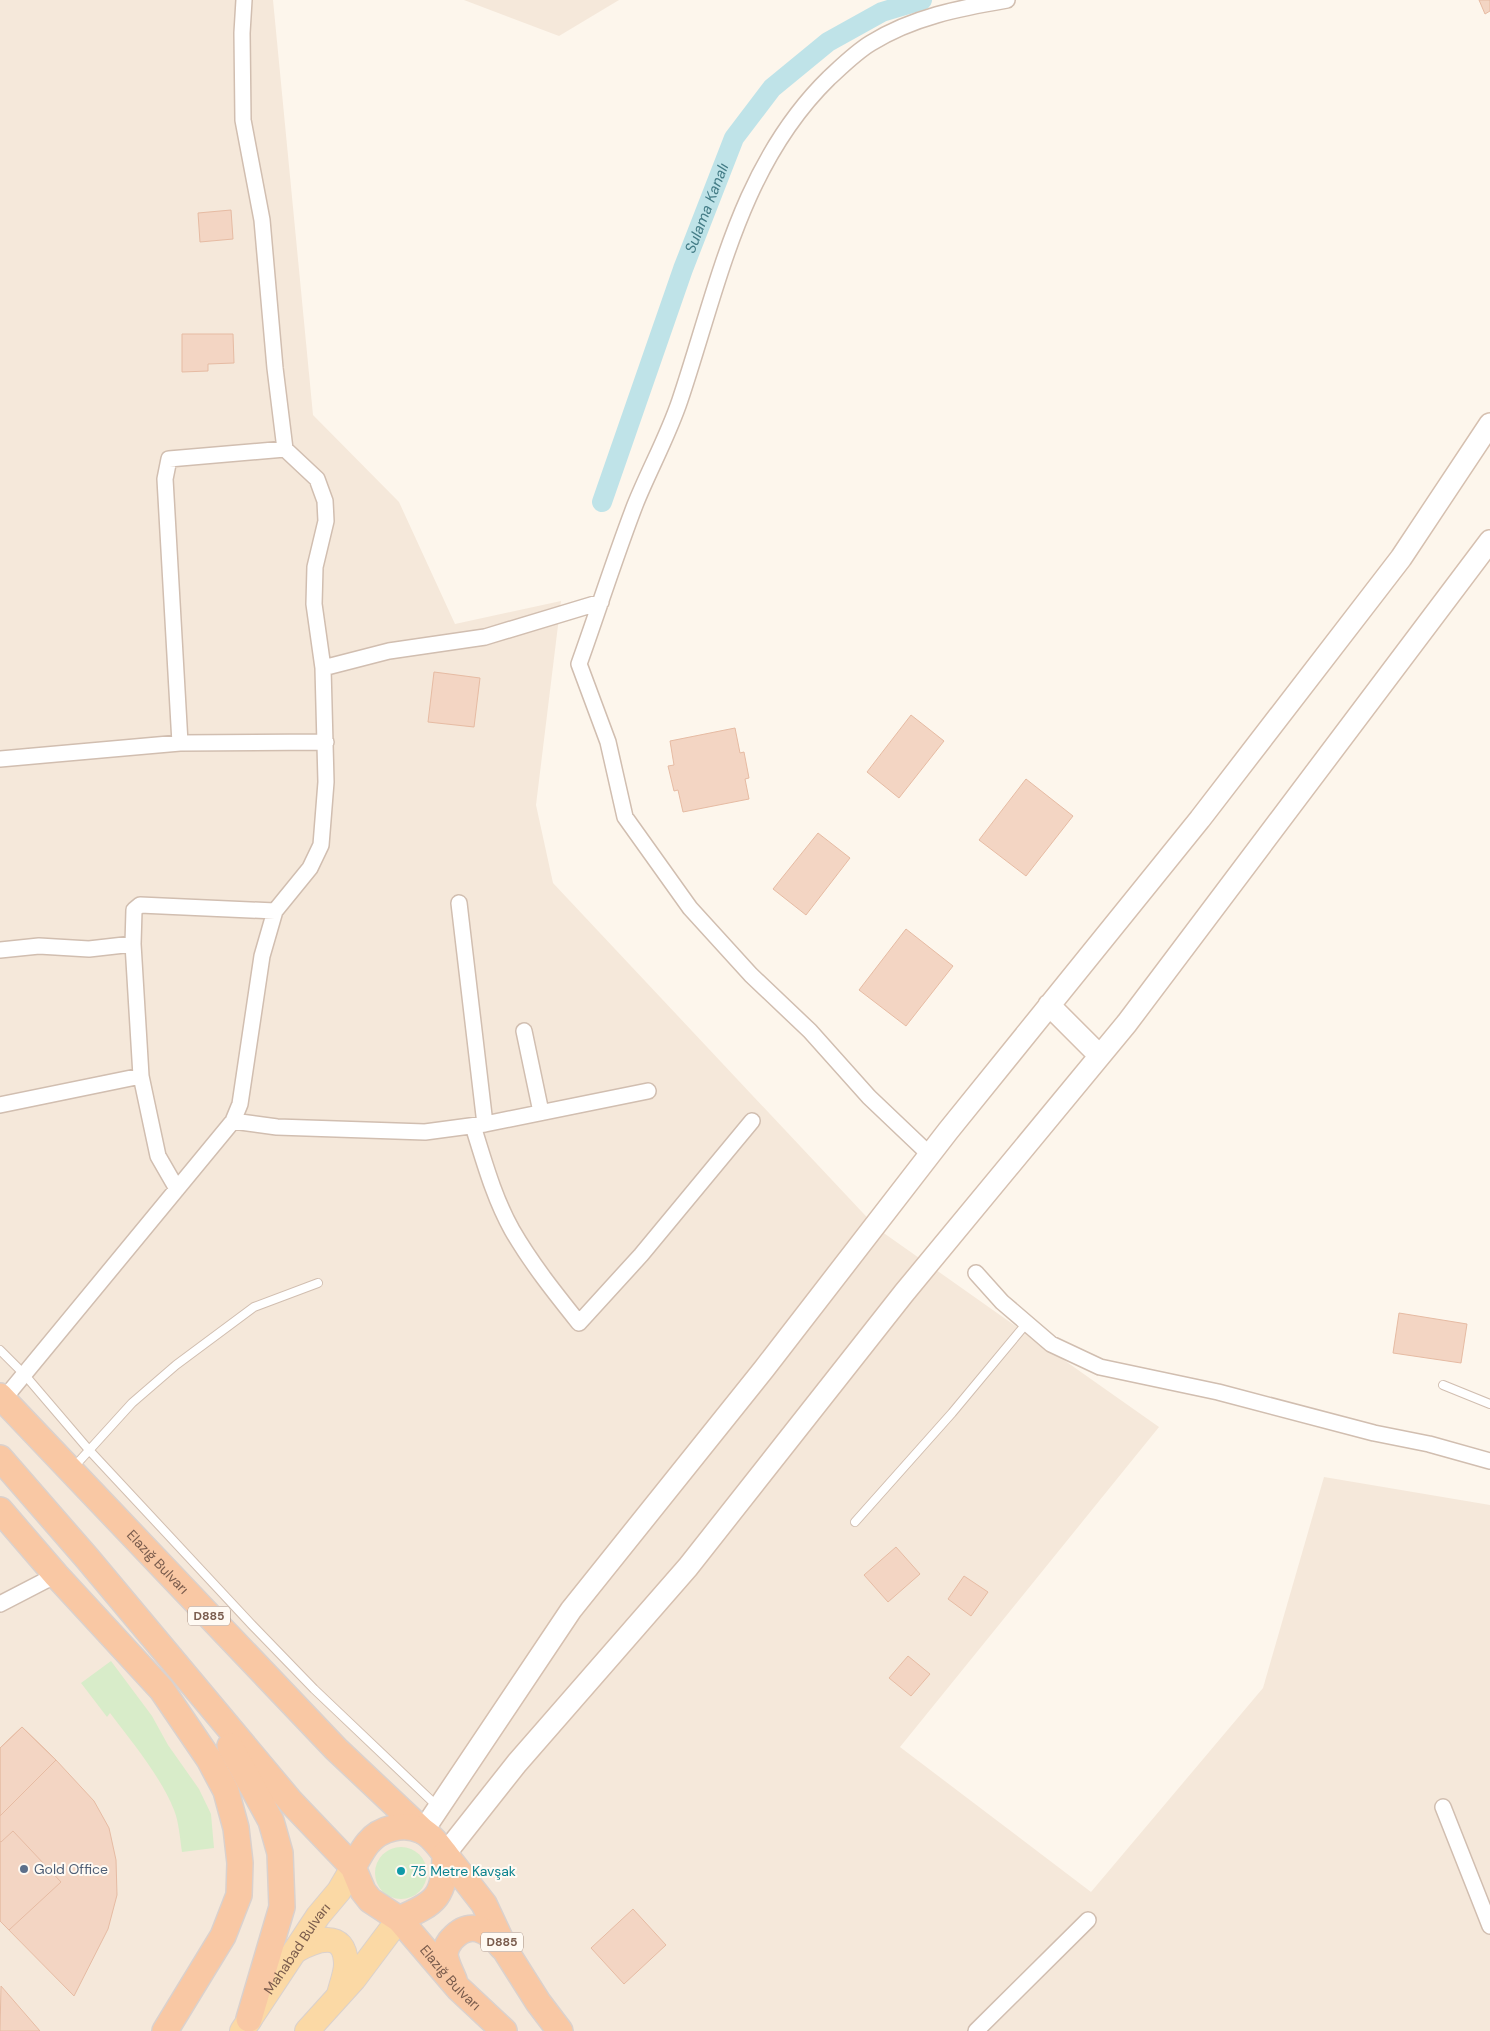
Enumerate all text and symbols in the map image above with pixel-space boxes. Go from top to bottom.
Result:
water label: Sulama Kanalı [680,160,733,256]
street label: Elazığ Bulvarı [123,1526,193,1598]
road number: D885 [188,1606,230,1625]
place label: Gold Office [34,1860,108,1878]
place label: 75 Metre Kavşak [411,1862,516,1880]
marker: Gold Office [18,1863,30,1875]
marker: 75 Metre Kavşak [395,1865,407,1877]
street label: Mahabad Bulvarı [260,1899,334,1998]
road number: D885 [481,1932,523,1951]
street label: Elazığ Bulvarı [416,1941,485,2014]

